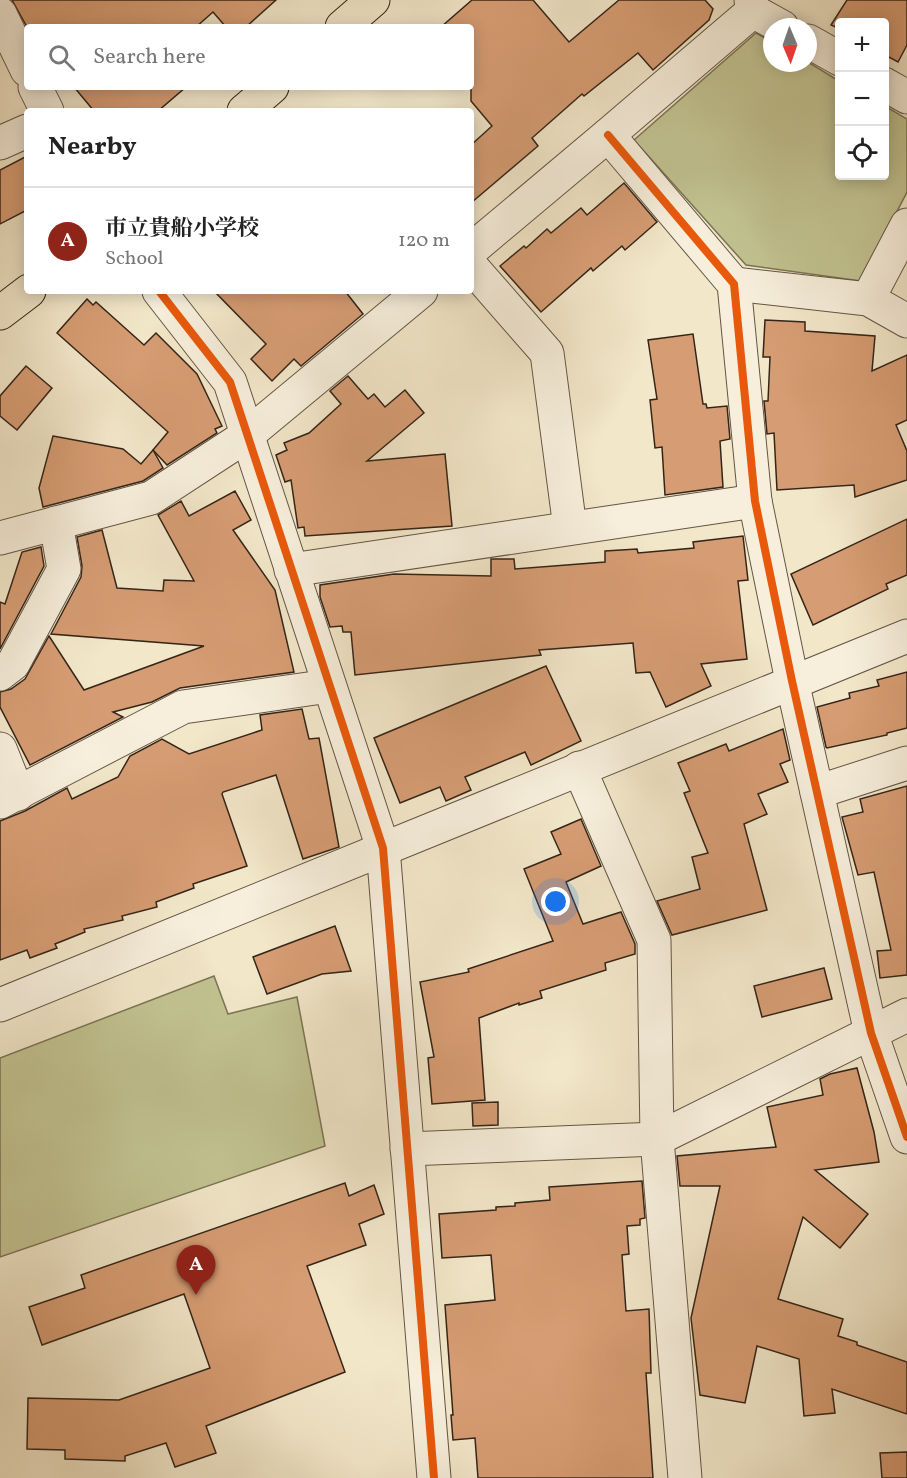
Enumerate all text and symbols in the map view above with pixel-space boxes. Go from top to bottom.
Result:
north arrow [763,18,817,72]
map controls [835,18,889,180]
button: + [835,18,889,72]
search box [24,24,474,90]
icon: search [45,41,78,74]
text: Search here [93,42,206,73]
button: − [835,72,889,126]
button: locate [835,126,889,180]
text: Nearby [48,129,137,165]
text: 市立貴船小学校 [105,214,259,245]
text: A [60,227,75,255]
text: 120 m [398,227,450,255]
text: School [105,245,163,273]
your location [541,887,570,916]
pin: A [176,1246,216,1295]

